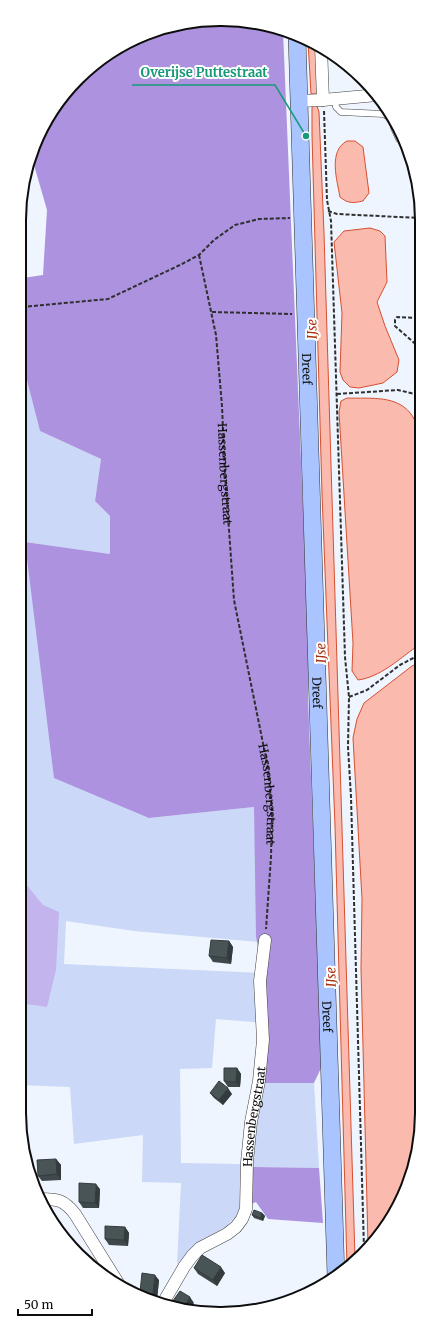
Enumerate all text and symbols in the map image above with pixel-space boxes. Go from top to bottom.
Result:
callout: Overijse Puttestraat [132,60,275,85]
text: Overijse Puttestraat [140,64,268,81]
water label: IJse [303,318,321,339]
street label: Dreef [299,353,315,385]
street label: Hassenbergstraat [215,423,236,525]
water label: IJse [312,642,330,663]
street label: Dreef [310,677,326,709]
street label: Hassenbergstraat [256,742,280,845]
water label: IJse [322,966,340,987]
street label: Dreef [320,1001,336,1033]
street label: Hassenbergstraat [239,1065,268,1167]
scale bar [18,1291,92,1317]
text: 50 m [24,1297,53,1312]

